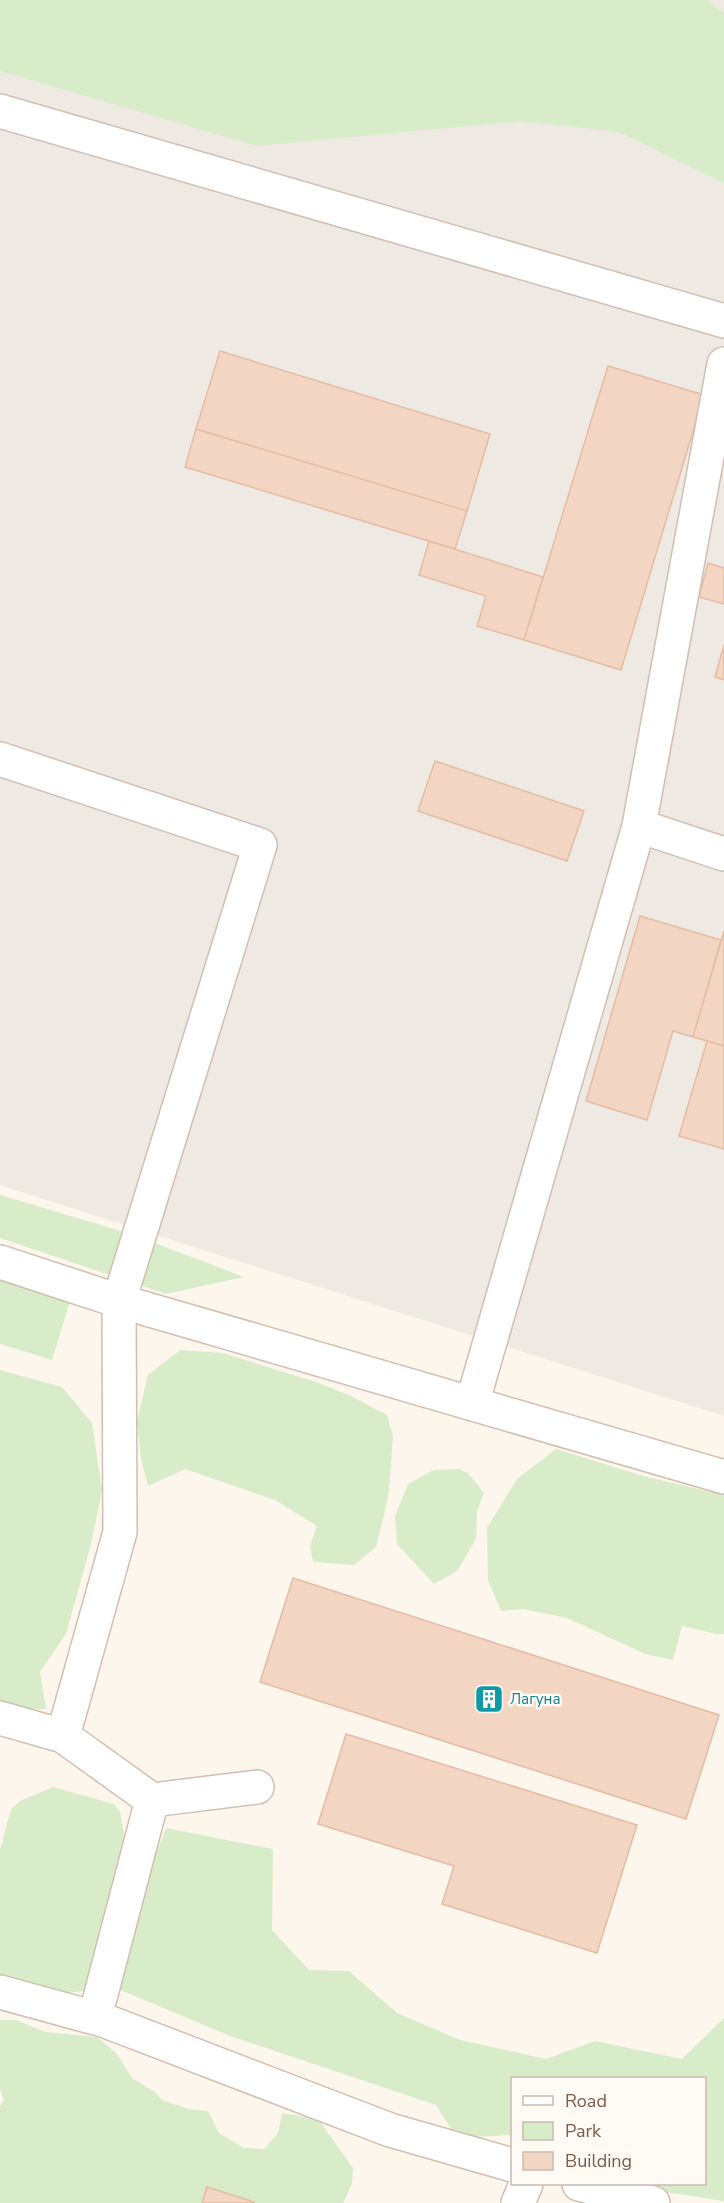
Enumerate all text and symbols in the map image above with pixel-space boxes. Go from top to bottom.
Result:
building icon: Лагуна [473,1683,505,1715]
place label: Лагуна [510,1689,560,1709]
legend [511,2077,706,2185]
text: Road [565,2089,607,2113]
text: Park [565,2119,602,2143]
text: Building [565,2149,632,2173]

